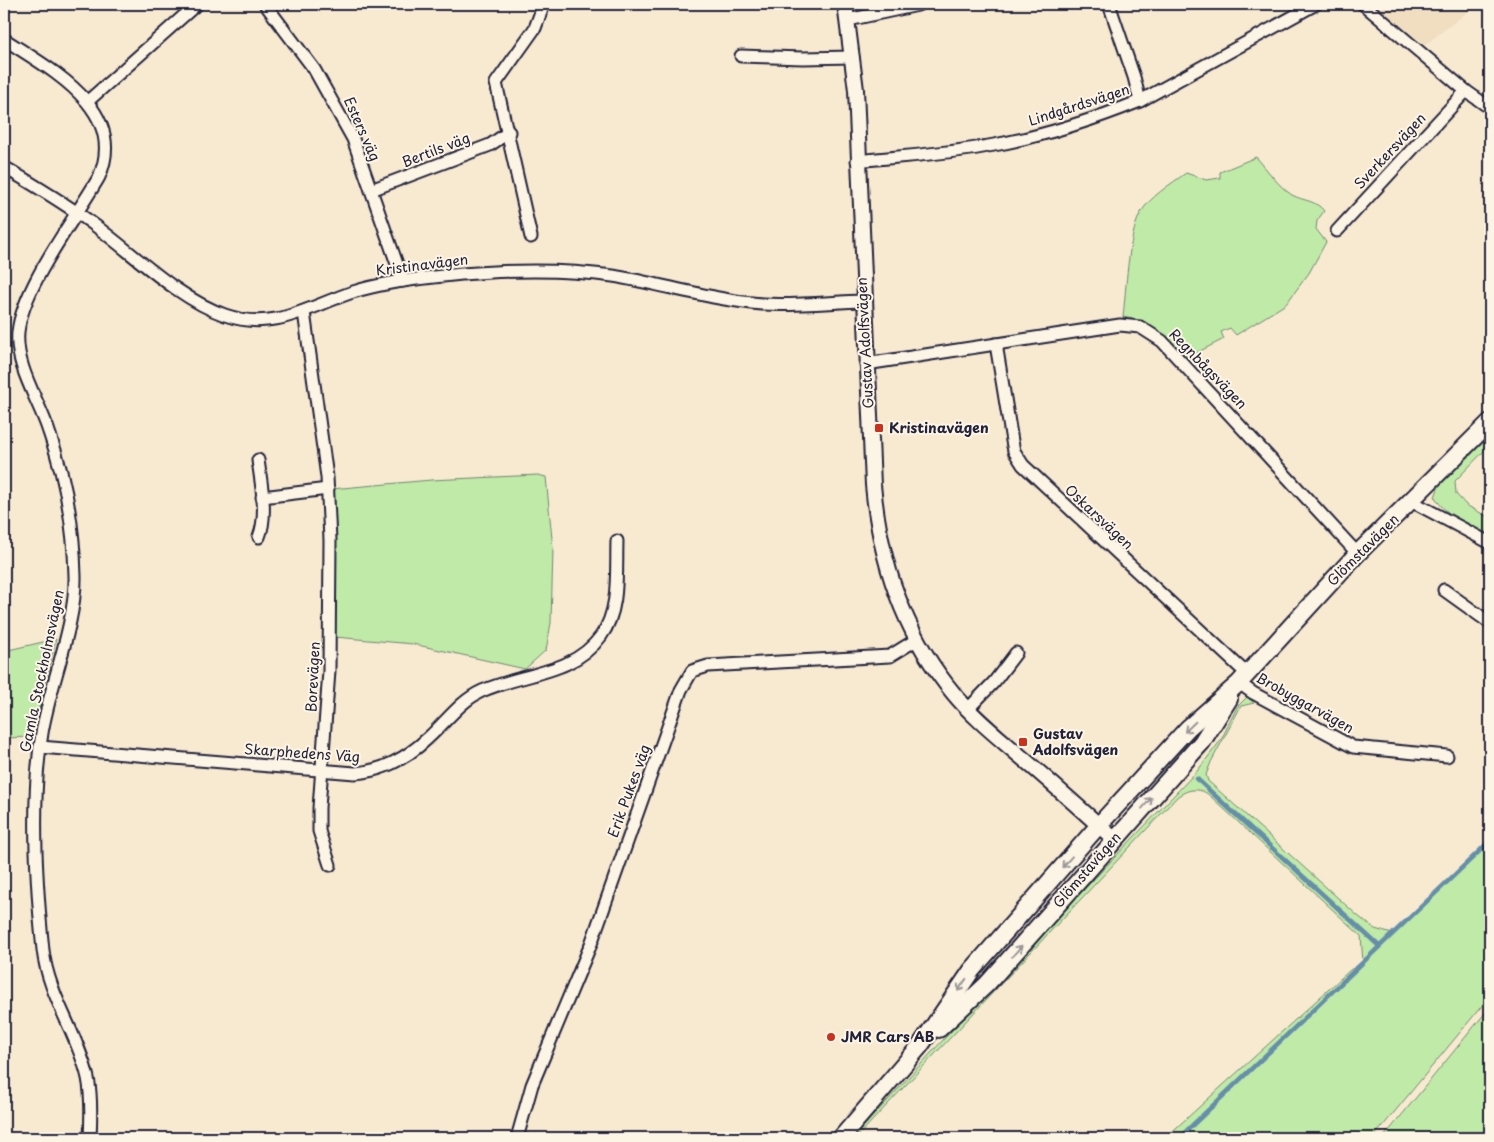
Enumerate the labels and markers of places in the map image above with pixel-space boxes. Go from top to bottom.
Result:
place label: Kristinavägen [889,417,989,438]
marker: Kristinavägen [873,422,885,434]
place label: Gustav Adolfsvägen [1032,723,1118,760]
marker: Gustav Adolfsvägen [1017,736,1029,748]
place label: JMR Cars AB [841,1026,934,1047]
marker: JMR Cars AB [825,1031,837,1043]

